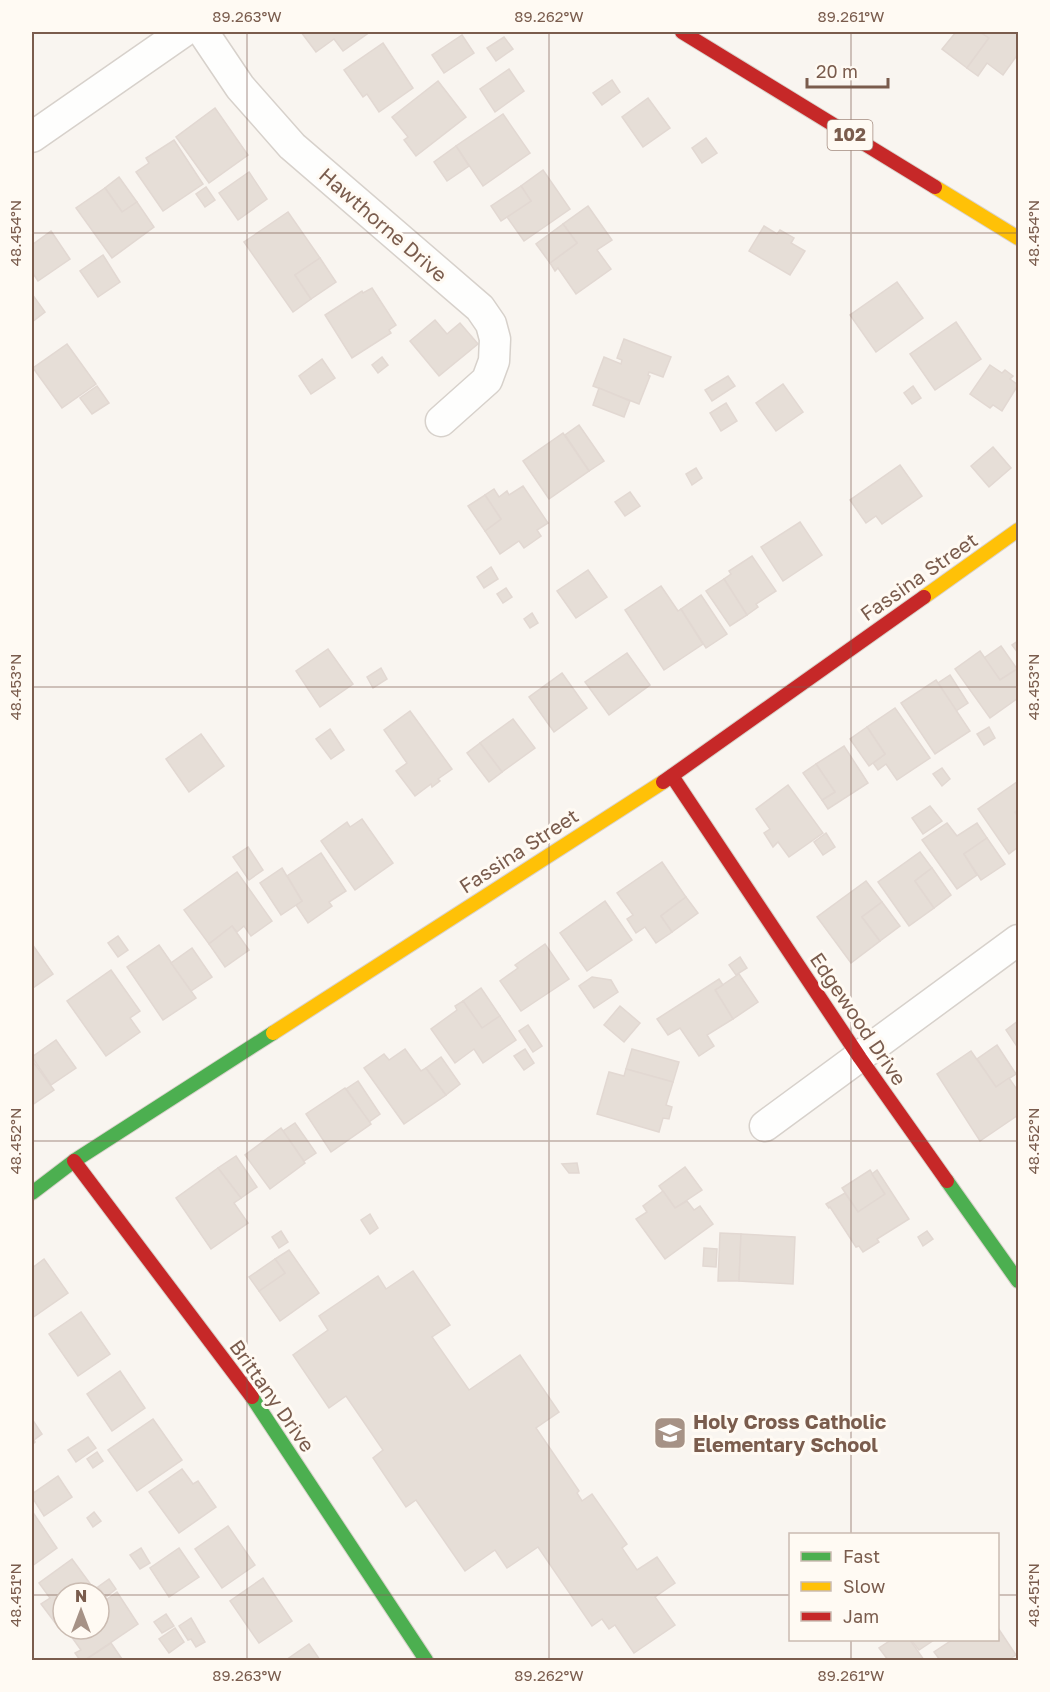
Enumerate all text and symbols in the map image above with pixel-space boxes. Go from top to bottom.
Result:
text: 89.263°W [212,7,282,25]
text: 89.262°W [514,7,584,25]
text: 89.261°W [818,7,884,25]
scale bar [807,51,888,89]
text: 20 m [816,60,858,82]
road number: 102 [828,120,872,150]
street label: Hawthorne Drive [315,162,452,286]
text: 48.454°N [6,200,24,266]
text: 48.454°N [1024,200,1042,266]
street label: Fassina Street [855,527,981,625]
text: 48.453°N [6,654,24,720]
text: 48.453°N [1024,654,1042,720]
street label: Fassina Street [454,803,583,898]
street label: Edgewood Drive [806,948,912,1089]
text: 48.452°N [6,1108,24,1174]
text: 48.452°N [1024,1108,1042,1174]
street label: Brittany Drive [225,1335,320,1456]
place label: Holy Cross Catholic Elementary School [693,1409,886,1456]
school or university icon: Holy Cross Catholic Elementary School [652,1415,688,1451]
legend [789,1533,999,1641]
text: Fast [843,1545,880,1567]
text: 48.451°N [6,1563,24,1627]
text: 48.451°N [1024,1563,1042,1627]
text: Slow [843,1575,886,1597]
north arrow [51,1581,111,1641]
text: N [75,1586,87,1606]
text: Jam [843,1605,879,1627]
text: 89.263°W [212,1666,282,1684]
text: 89.262°W [514,1666,584,1684]
text: 89.261°W [818,1666,884,1684]

